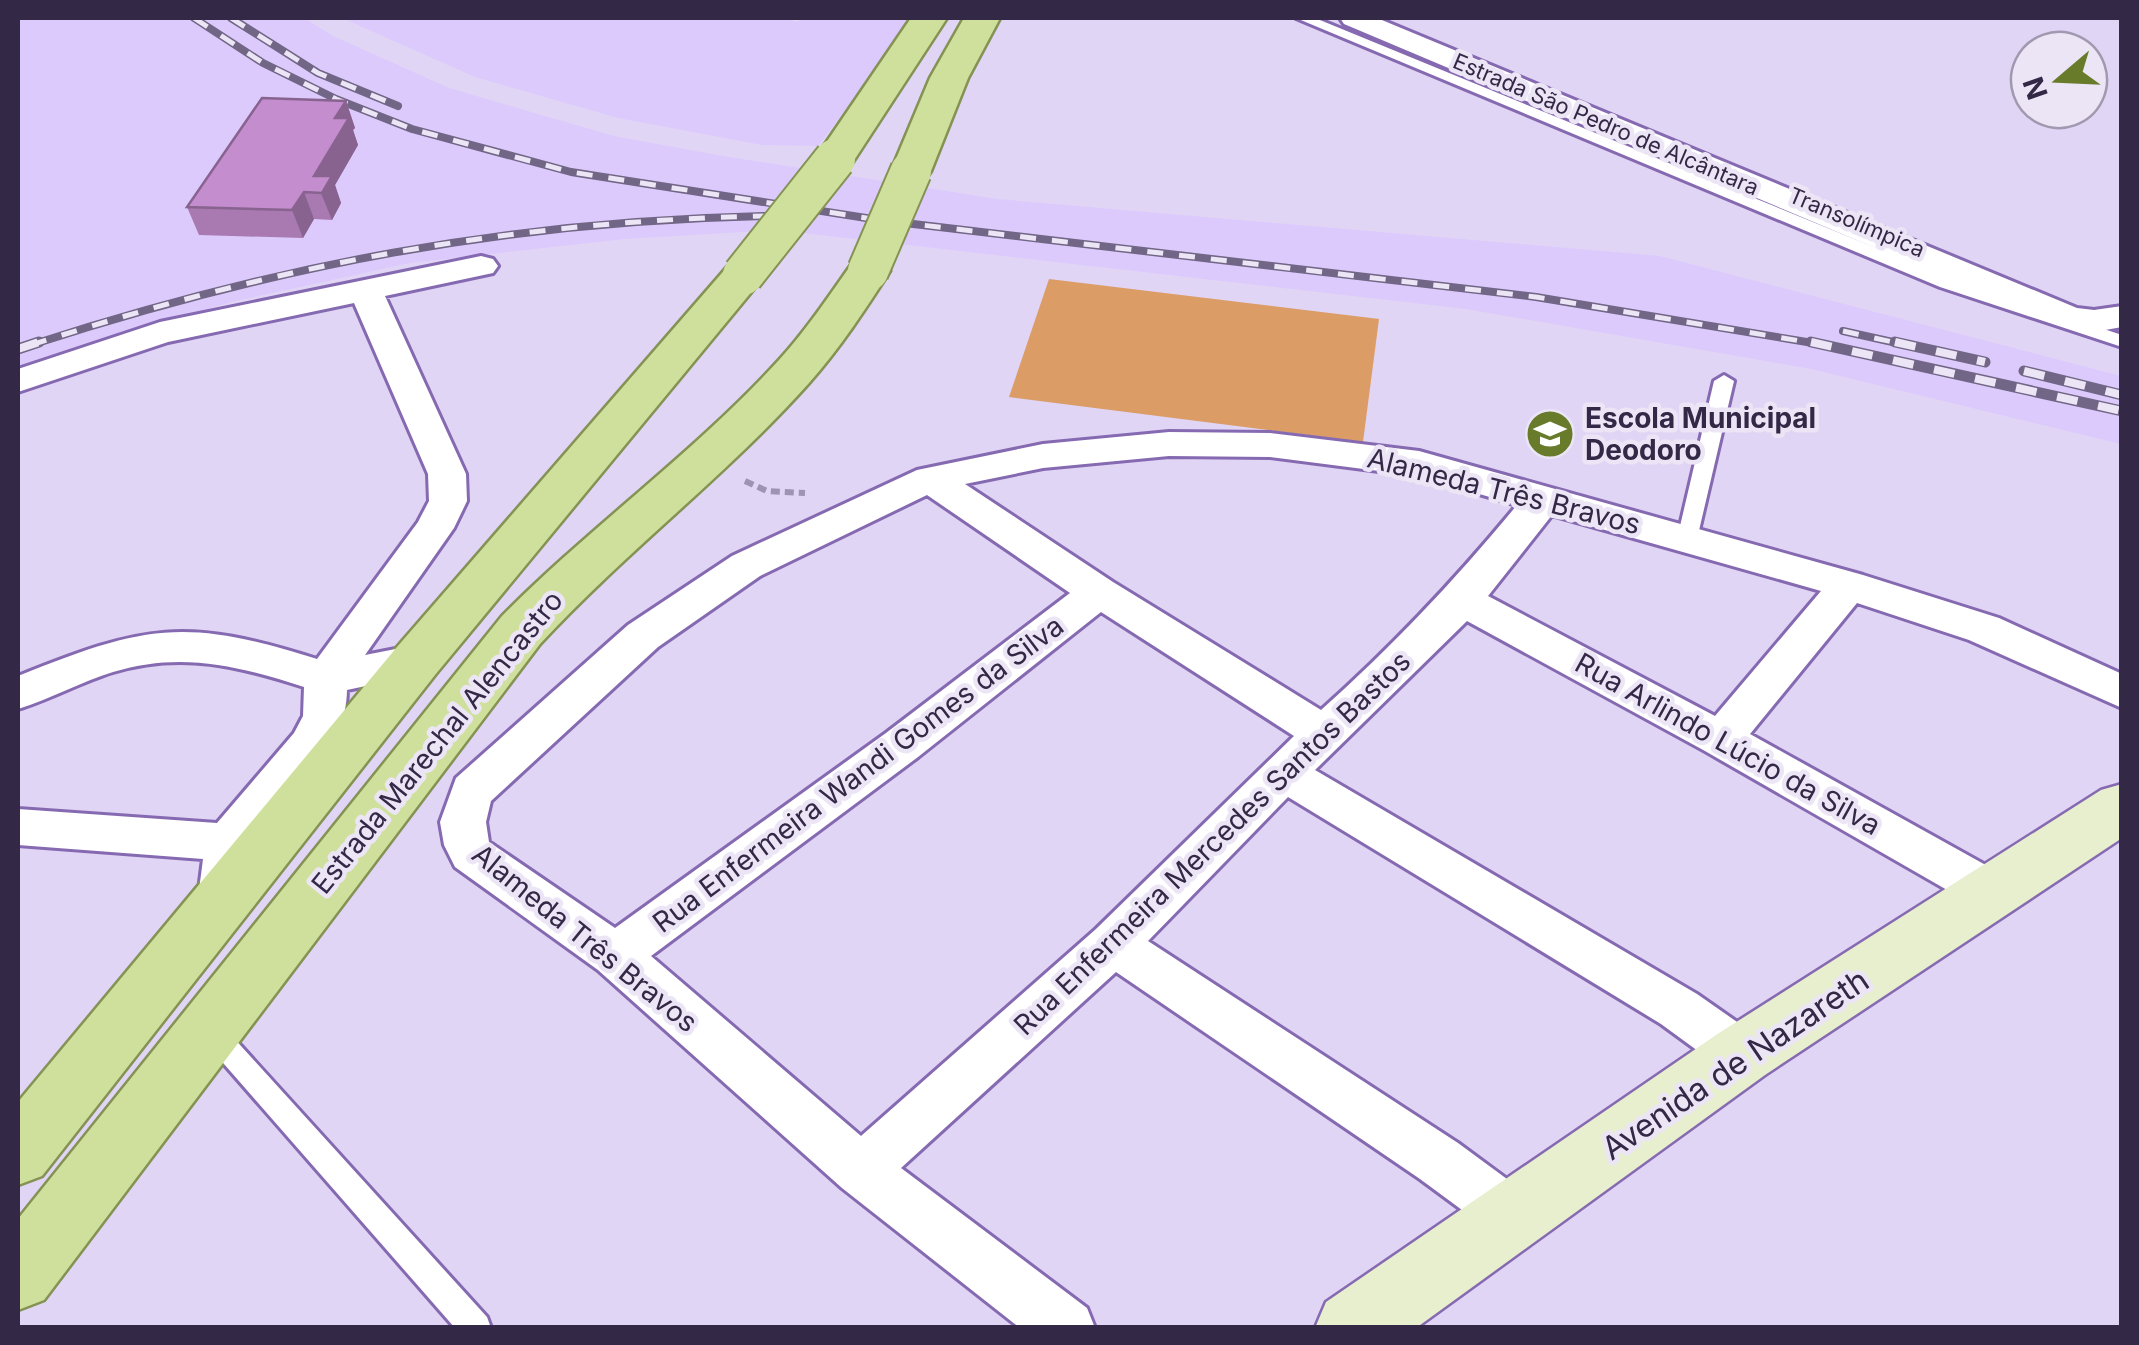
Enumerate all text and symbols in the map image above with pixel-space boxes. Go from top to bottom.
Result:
north arrow [2009,30,2109,130]
street label: Estrada São Pedro de Alcântara [1449,48,1763,200]
text: N [2016,73,2055,104]
street label: Transolímpica [1785,182,1929,262]
place label: Escola Municipal Deodoro [1585,401,1816,467]
school or university icon: Escola Municipal Deodoro [1524,408,1576,460]
street label: Alameda Três Bravos [1364,441,1644,541]
street label: Estrada Marechal Alencastro [304,584,570,900]
street label: Rua Enfermeira Wandi Gomes da Silva [646,608,1070,940]
street label: Rua Enfermeira Mercedes Santos Bastos [1007,644,1417,1042]
street label: Rua Arlindo Lúcio da Silva [1569,646,1887,842]
street label: Alameda Três Bravos [466,837,704,1039]
street label: Avenida de Nazareth [1594,960,1876,1168]

